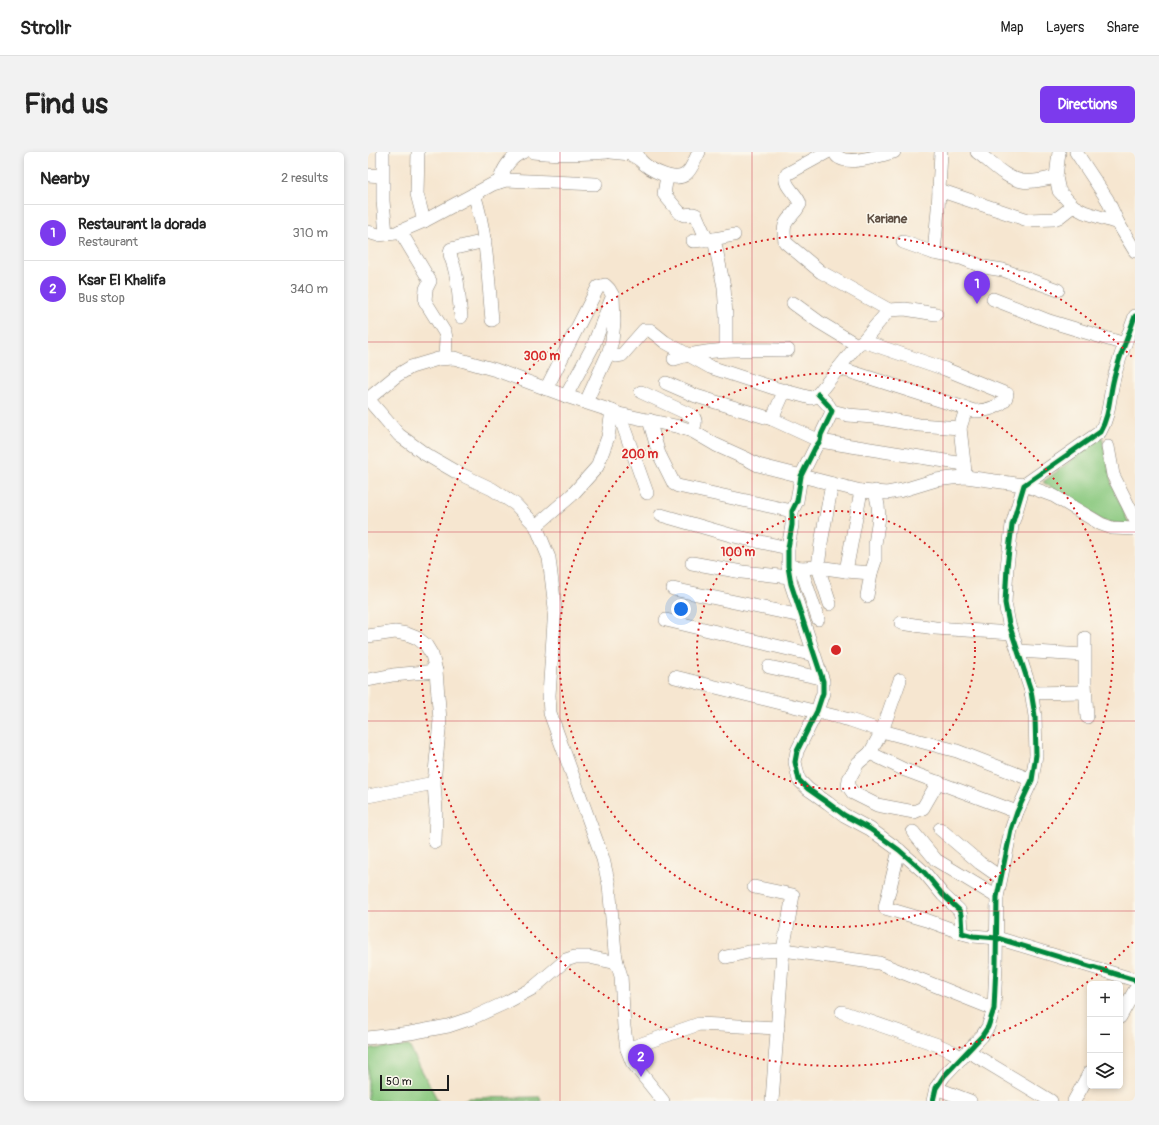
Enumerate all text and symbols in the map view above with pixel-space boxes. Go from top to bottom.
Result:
text: Strollr [20,16,71,40]
text: Map [1001,19,1024,36]
text: Layers [1046,19,1084,36]
text: Share [1106,19,1139,36]
button: Directions [1040,86,1135,123]
text: Find us [24,87,108,122]
text: Nearby [40,168,89,189]
text: 2 results [281,170,328,186]
district label: Kariane [867,211,908,227]
text: Restaurant la dorada [78,215,206,234]
text: 1 [50,225,56,241]
text: 310 m [292,225,328,241]
text: Restaurant [78,234,138,250]
text: Ksar El Khalifa [78,271,166,290]
pin: 1 [964,271,990,304]
text: 2 [49,281,57,297]
text: 340 m [290,281,328,297]
text: Bus stop [78,290,125,306]
text: 300 m [524,349,561,364]
text: 200 m [622,447,659,462]
text: 100 m [721,545,756,560]
your location [671,599,691,619]
centre of rings [829,643,843,657]
map controls [1087,981,1123,1089]
button: + [1087,981,1123,1017]
button: − [1087,1017,1123,1053]
pin: 2 [628,1044,654,1077]
button: layers [1087,1053,1123,1089]
scale bar [380,1073,449,1092]
text: 50 m [386,1075,412,1088]

